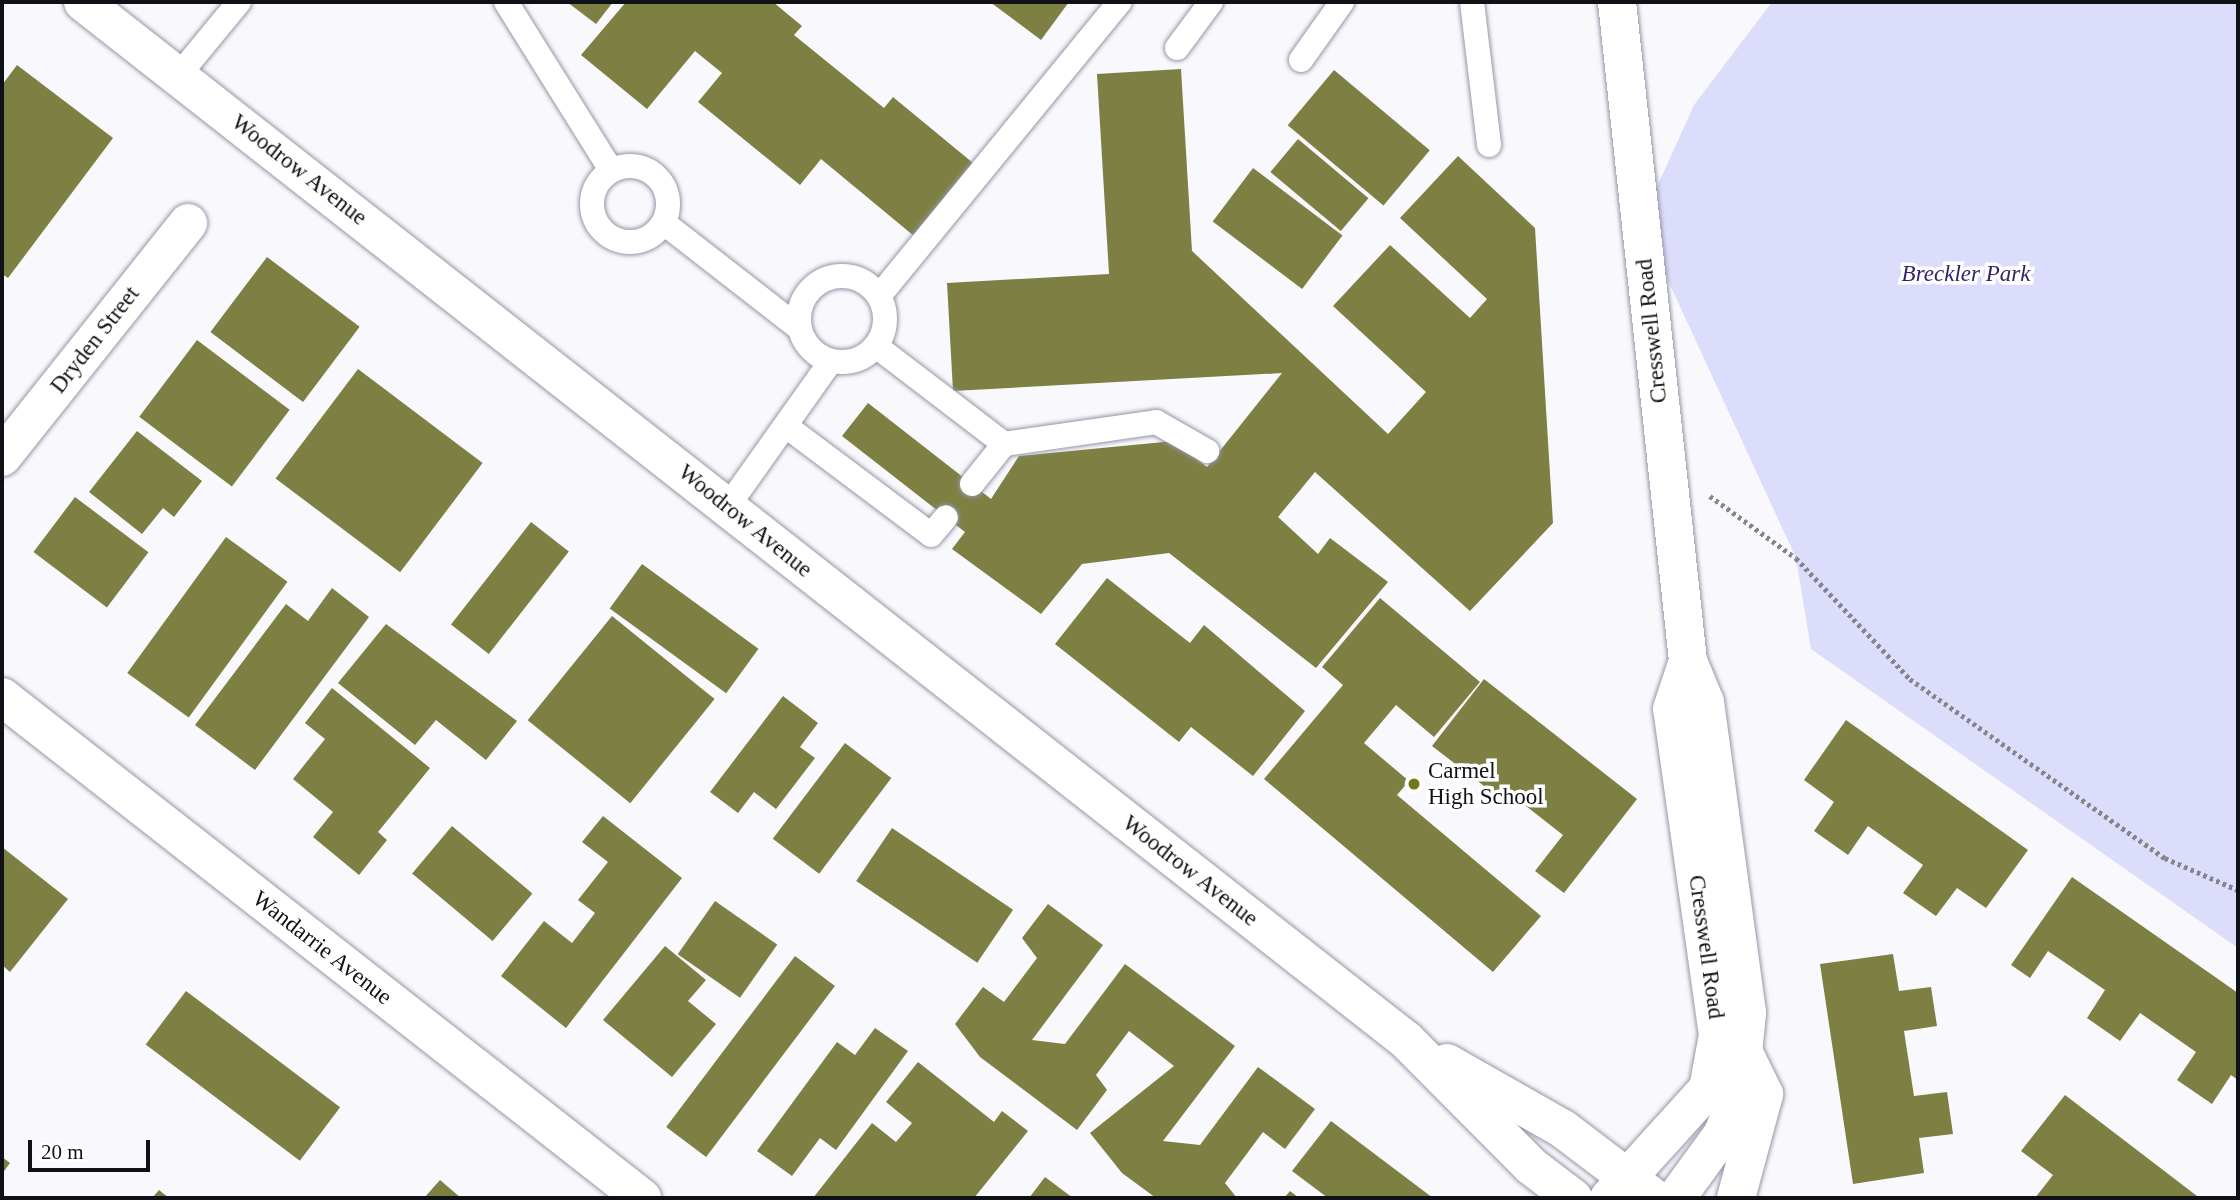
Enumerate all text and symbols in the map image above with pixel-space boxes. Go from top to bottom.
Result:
street label: Woodrow Avenue [225,108,373,232]
street label: Cresswell Road [1631,257,1673,405]
park label: Breckler Park [1902,260,2030,288]
street label: Dryden Street [45,281,145,399]
street label: Woodrow Avenue [672,458,818,584]
place label: Carmel High School [1428,757,1544,811]
marker: Carmel High School [1406,776,1422,792]
street label: Woodrow Avenue [1116,809,1264,933]
street label: Cresswell Road [1682,873,1730,1021]
street label: Wandarrie Avenue [246,885,398,1011]
scale bar [32,1126,154,1170]
text: 20 m [41,1140,84,1164]

